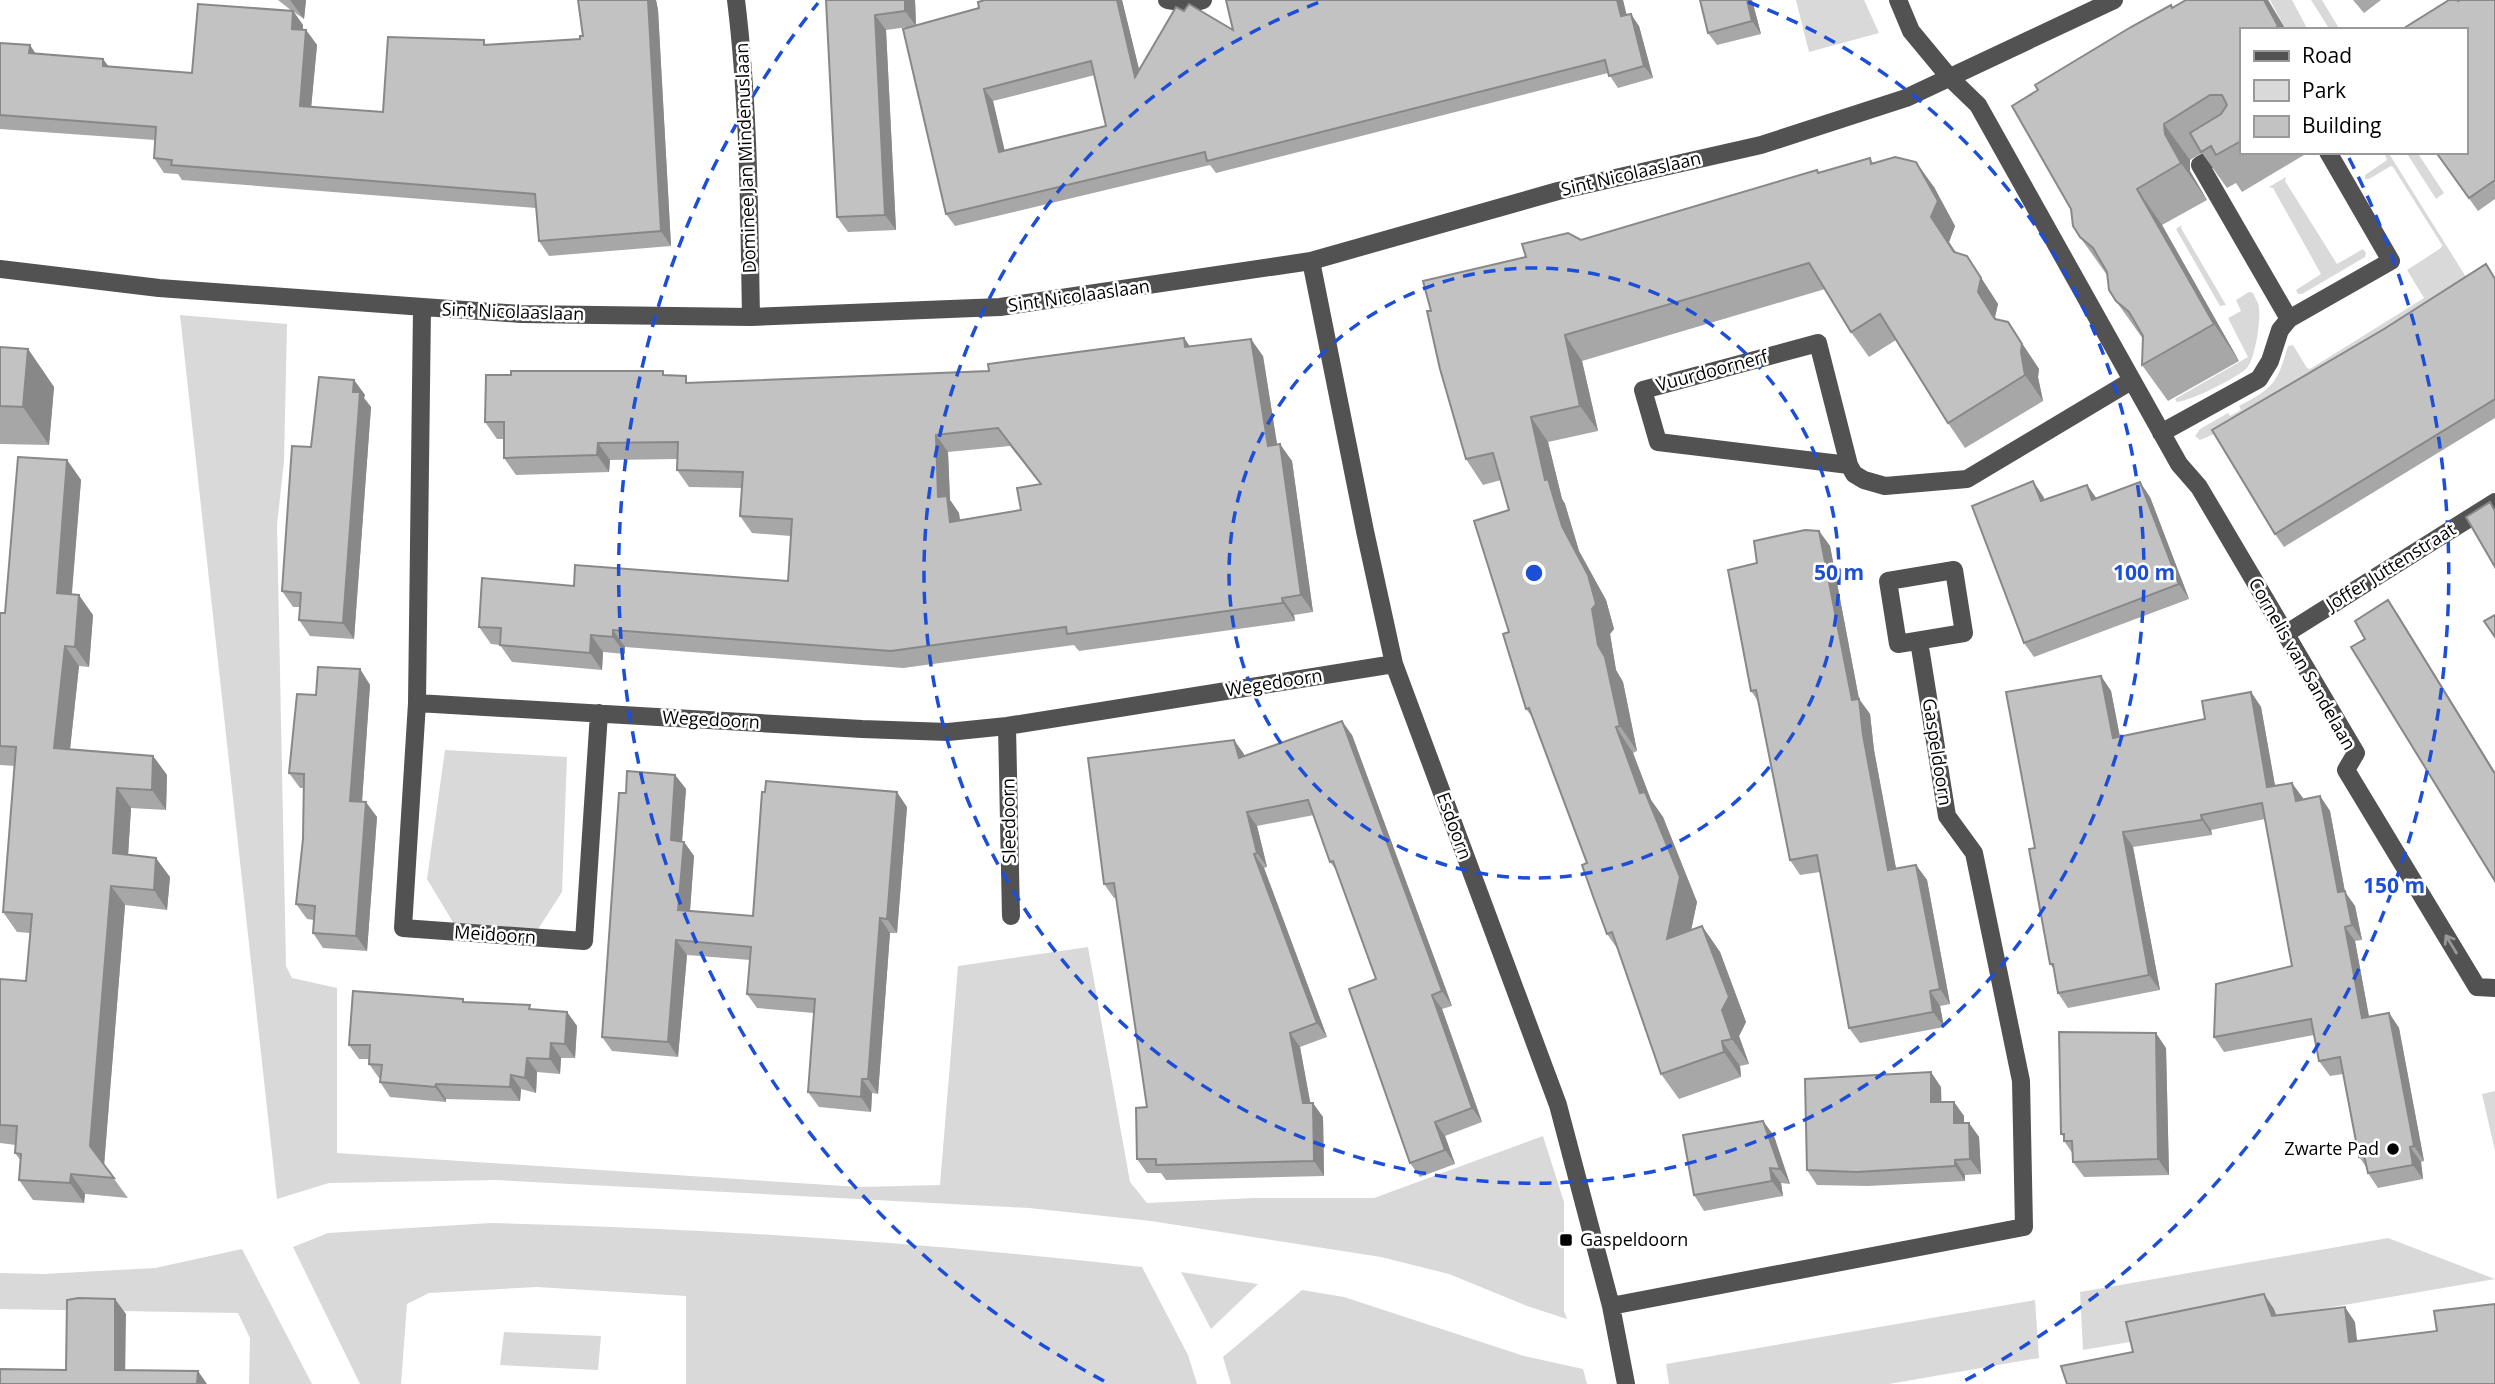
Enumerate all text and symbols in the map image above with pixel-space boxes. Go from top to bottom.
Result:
legend [2240,28,2467,154]
text: Road [2302,41,2352,69]
street label: Dominee Jan Mindenuslaan [729,42,761,274]
text: Park [2302,76,2346,104]
text: Building [2302,111,2381,139]
street label: Sint Nicolaaslaan [1558,145,1703,201]
street label: Sint Nicolaaslaan [1006,273,1151,317]
street label: Sint Nicolaaslaan [441,297,585,325]
street label: Vuurdoornerf [1653,343,1771,396]
street label: Joffer Juttenstraat [2319,517,2460,617]
text: 50 m [1814,558,1864,586]
text: 100 m [2113,558,2175,586]
centre of rings [1522,561,1546,585]
street label: Cornelis van Sandelaan [2244,573,2362,754]
street label: Wegedoorn [1224,663,1324,702]
street label: Gaspeldoorn [1918,696,1958,807]
street label: Wegedoorn [662,704,760,734]
street label: Sleedoorn [995,778,1021,864]
street label: Esdoorn [1432,789,1478,862]
text: 150 m [2363,871,2425,899]
street label: Meidoorn [453,919,537,949]
one-way arrow [2444,934,2458,954]
place label: Zwarte Pad [2284,1136,2379,1160]
marker: Zwarte Pad [2385,1141,2401,1157]
place label: Gaspeldoorn [1580,1227,1688,1251]
marker: Gaspeldoorn [1558,1232,1574,1248]

